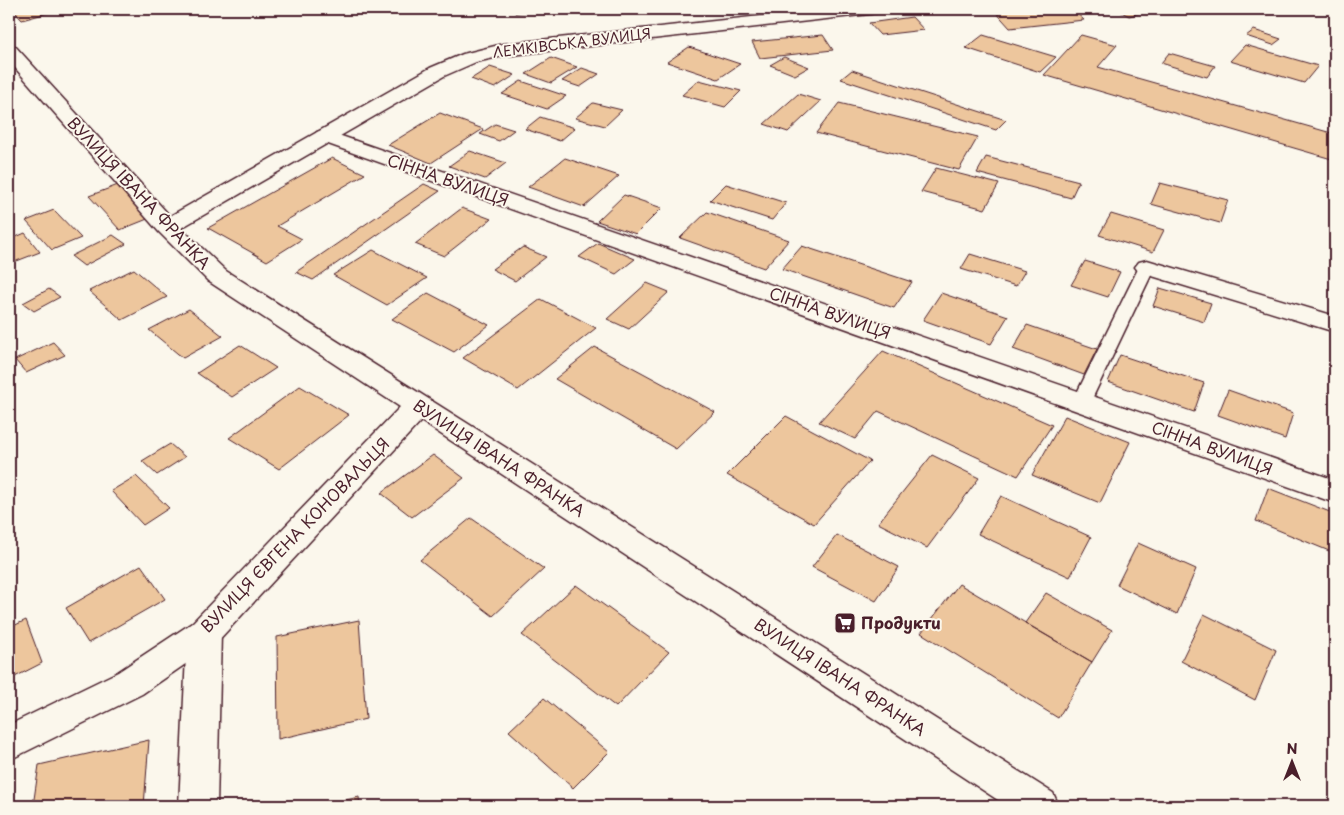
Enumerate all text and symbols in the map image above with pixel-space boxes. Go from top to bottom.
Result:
street label: ЛЕМКІВСЬКА ВУЛИЦЯ [492,22,652,63]
street label: ВУЛИЦЯ ІВАНА ФРАНКА [63,111,217,274]
street label: СІННА ВУЛИЦЯ [384,147,512,211]
street label: СІННА ВУЛИЦЯ [766,280,894,344]
street label: ВУЛИЦЯ ІВАНА ФРАНКА [409,393,590,522]
street label: СІННА ВУЛИЦЯ [1148,414,1276,480]
street label: ВУЛИЦЯ ЄВГЕНА КОНОВАЛЬЦЯ [194,431,394,637]
place label: Продукти [861,610,941,634]
supermarket icon: Продукти [833,611,857,635]
street label: ВУЛИЦЯ ІВАНА ФРАНКА [750,612,931,741]
north arrow [1266,738,1316,788]
text: N [1286,738,1298,759]

